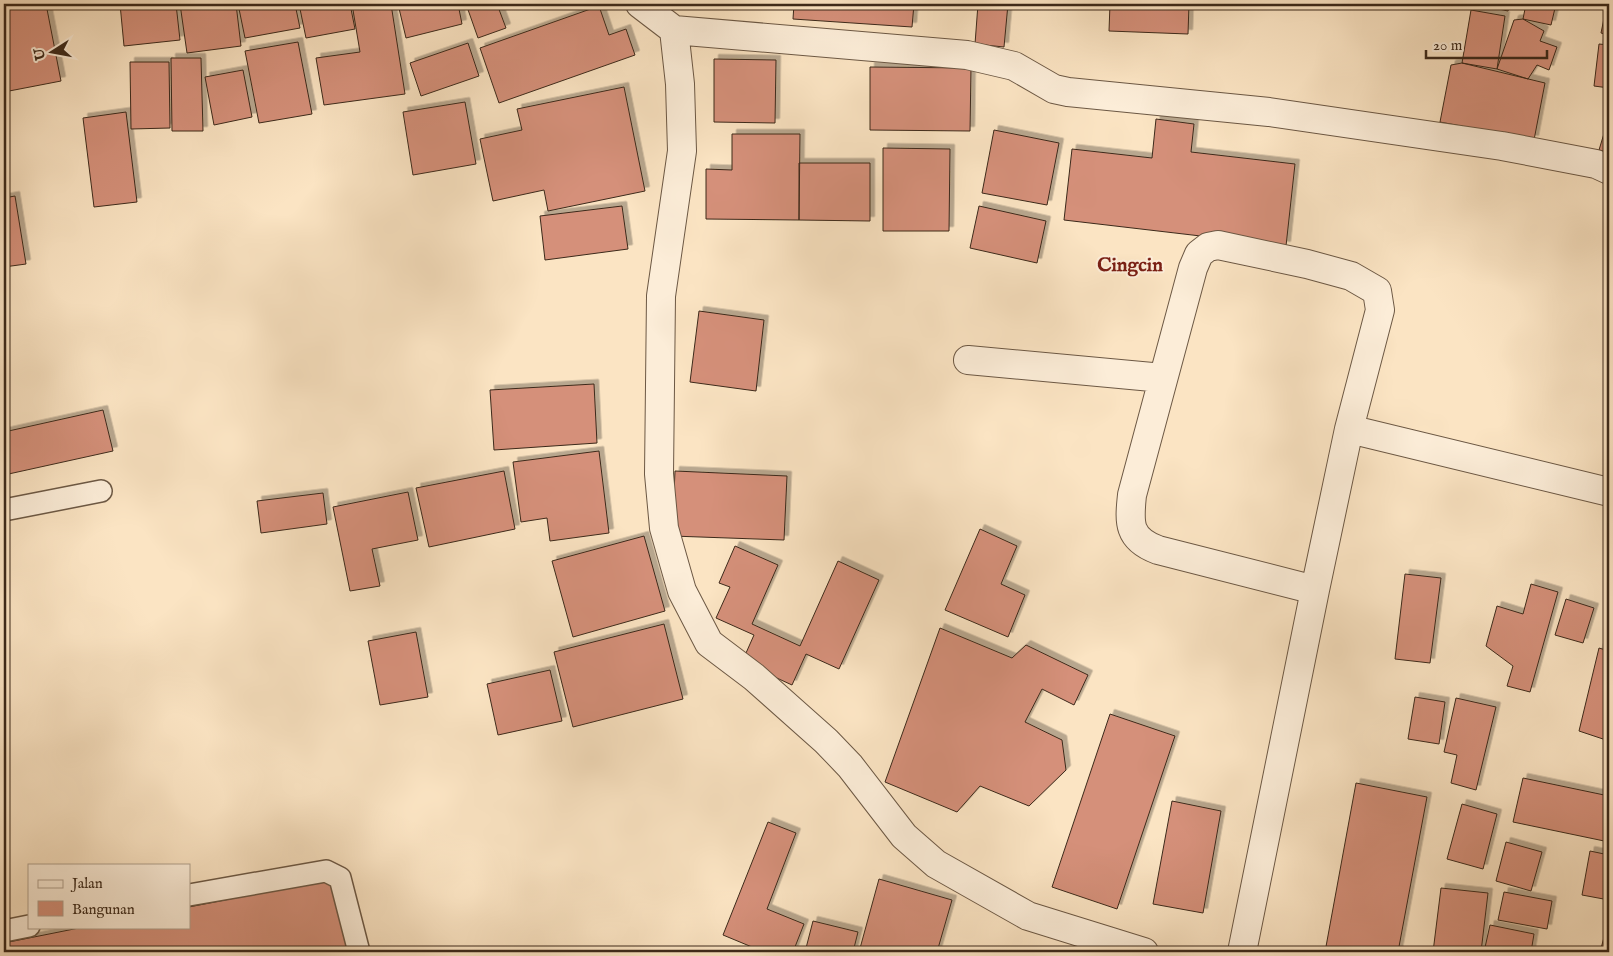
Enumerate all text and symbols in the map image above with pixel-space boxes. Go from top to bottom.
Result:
north arrow [28,28,78,78]
scale bar [1426,28,1547,60]
text: 20 m [1433,36,1463,55]
text: U [30,46,50,63]
district label: Cingcin [1097,253,1163,278]
legend [28,864,190,928]
text: Jalan [70,874,103,893]
text: Bangunan [72,900,135,919]

